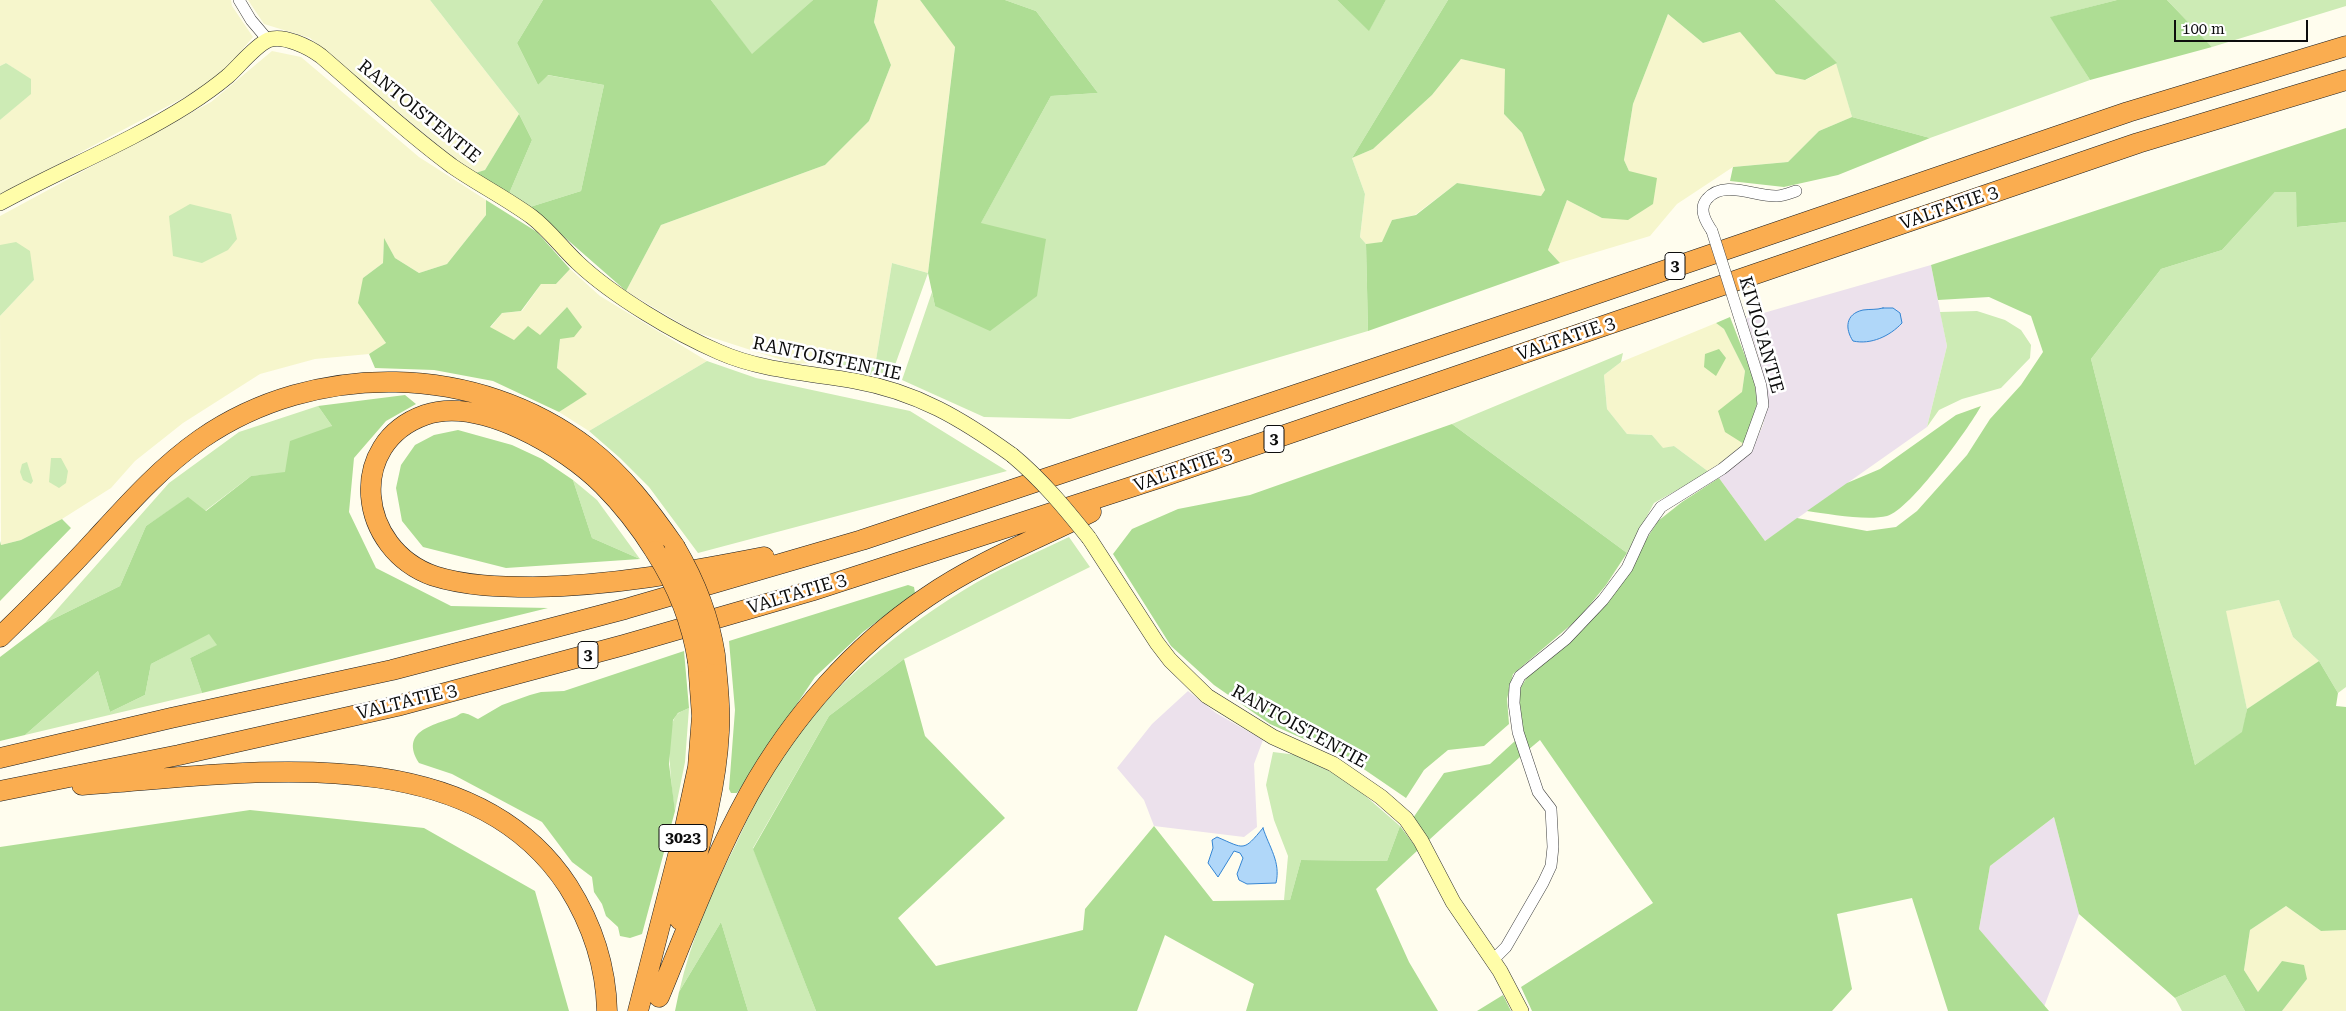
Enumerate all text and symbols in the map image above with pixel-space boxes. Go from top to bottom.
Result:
scale bar [2176,10,2310,42]
text: 100 m [2182,20,2225,38]
street label: RANTOISTENTIE [353,56,485,168]
street label: VALTATIE 3 [1897,181,2001,235]
road number: 3 [1665,252,1685,280]
street label: KIVIOJANTIE [1734,274,1788,396]
street label: VALTATIE 3 [1514,312,1618,366]
street label: RANTOISTENTIE [751,333,903,385]
road number: 3 [1264,426,1284,452]
street label: VALTATIE 3 [1131,443,1235,497]
street label: VALTATIE 3 [745,569,849,619]
road number: 3 [578,642,598,668]
street label: VALTATIE 3 [355,679,459,725]
street label: RANTOISTENTIE [1227,681,1371,773]
road number: 3023 [659,824,707,851]

